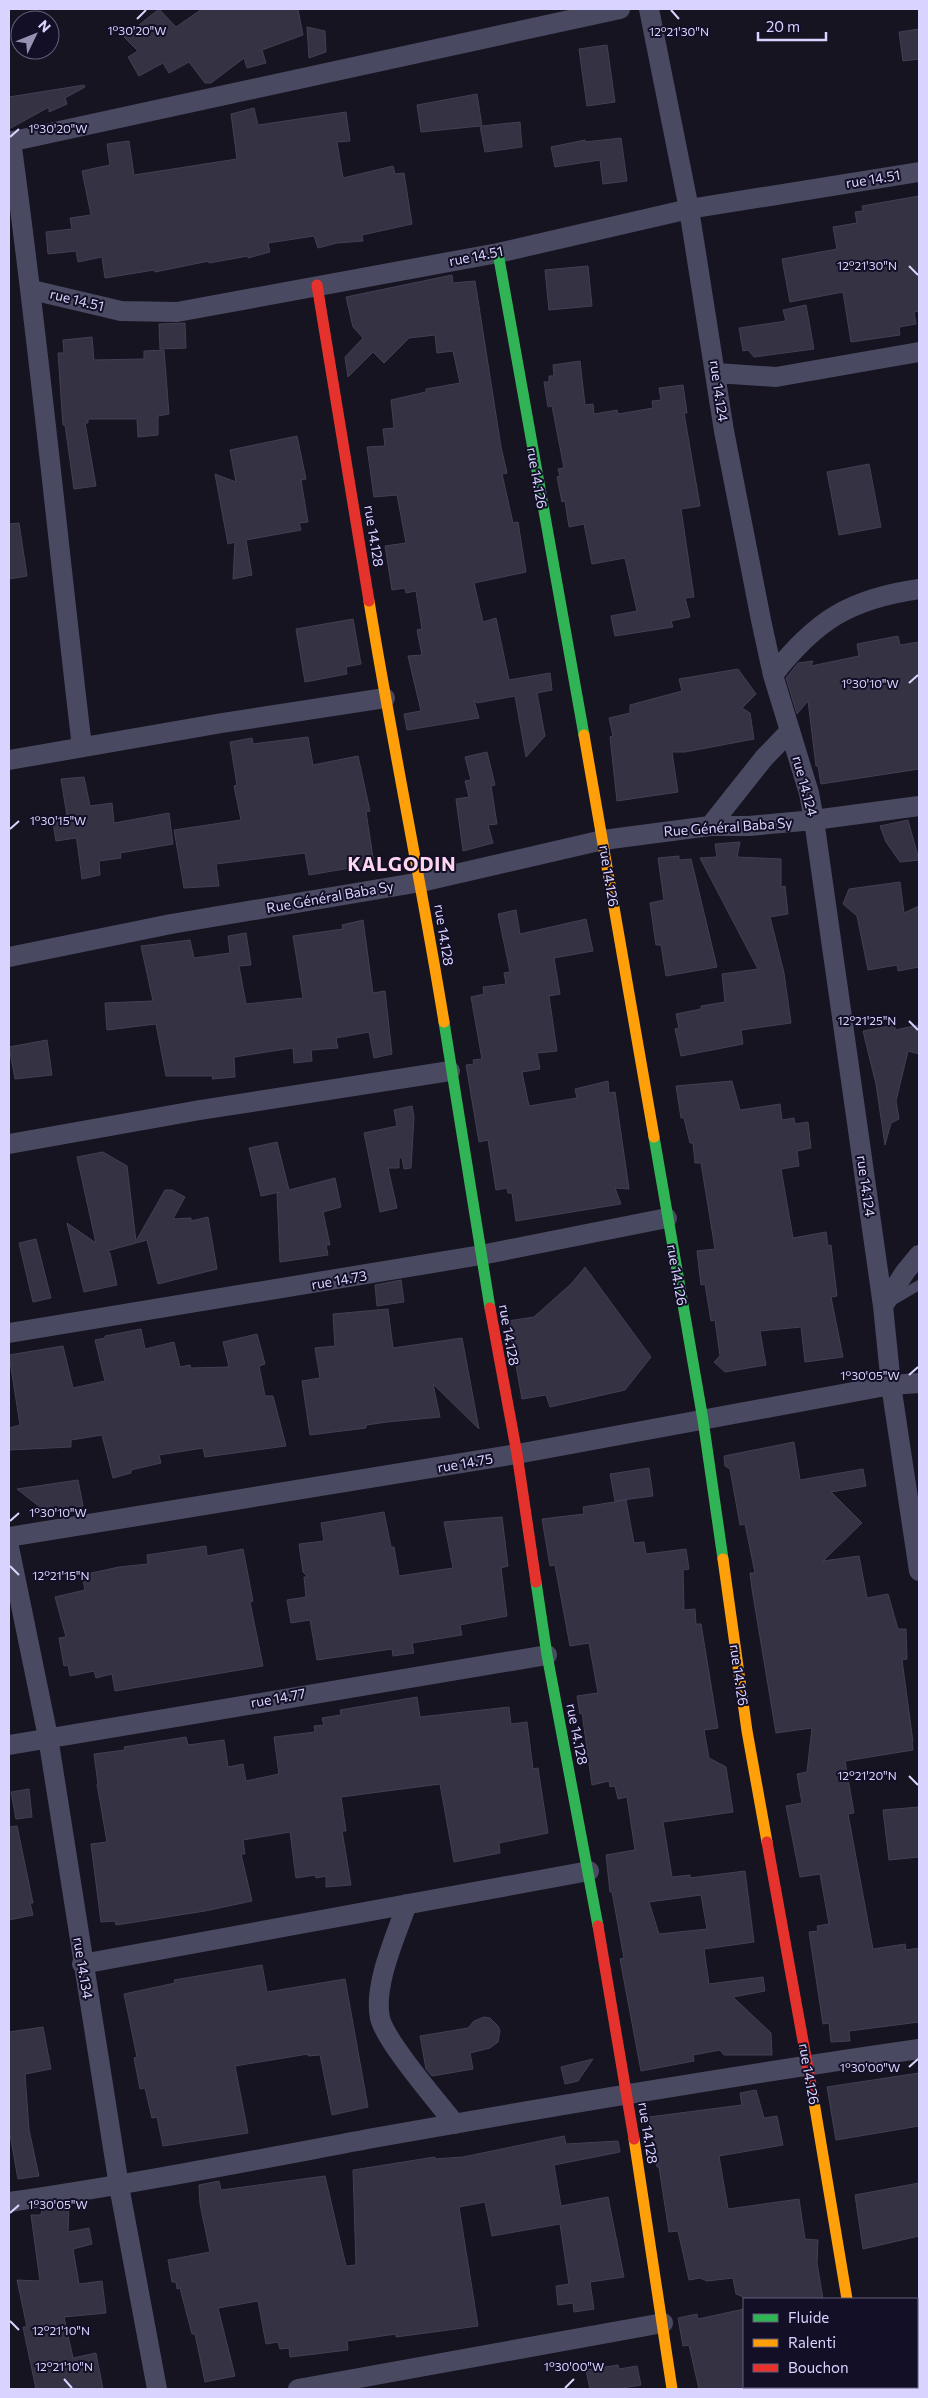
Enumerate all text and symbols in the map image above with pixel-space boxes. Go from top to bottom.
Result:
north arrow [10,10,60,60]
scale bar [758,10,826,42]
text: N [35,16,55,35]
text: 20 m [766,17,800,35]
text: 1°30'20"W [107,23,167,37]
text: 12°21'30"N [649,24,709,38]
text: 1°30'20"W [28,121,88,135]
street label: rue 14.51 [844,166,901,191]
street label: rue 14.51 [447,242,505,269]
text: 12°21'30"N [837,258,897,272]
street label: rue 14.51 [48,285,106,314]
street label: rue 14.124 [707,359,732,423]
street label: rue 14.126 [524,446,551,510]
street label: rue 14.128 [361,504,388,568]
text: 1°30'10"W [841,676,899,690]
street label: rue 14.124 [789,754,822,819]
text: 1°30'15"W [30,813,86,827]
street label: Rue Général Baba Sy [663,814,793,839]
street label: rue 14.126 [596,844,623,908]
district label: KALGODIN [347,852,457,875]
street label: Rue Général Baba Sy [265,877,395,916]
street label: rue 14.128 [431,903,458,967]
text: 12°21'25"N [838,1013,896,1027]
street label: rue 14.124 [854,1154,879,1218]
street label: rue 14.126 [664,1243,691,1307]
street label: rue 14.73 [310,1266,368,1293]
street label: rue 14.128 [496,1303,523,1367]
text: 1°30'05"W [840,1368,900,1382]
street label: rue 14.75 [436,1449,494,1476]
text: 1°30'10"W [29,1505,87,1519]
text: 12°21'15"N [32,1568,90,1582]
street label: rue 14.126 [727,1643,752,1707]
street label: rue 14.77 [249,1684,307,1711]
street label: rue 14.128 [563,1702,592,1766]
text: 12°21'20"N [837,1768,897,1782]
street label: rue 14.134 [70,1936,97,2001]
street label: rue 14.126 [796,2042,823,2106]
text: 1°30'00"W [840,2060,900,2074]
street label: rue 14.128 [635,2101,662,2165]
text: 1°30'05"W [28,2197,88,2211]
legend [743,2298,918,2388]
text: Fluide [788,2308,829,2326]
text: 12°21'10"N [32,2323,90,2337]
text: Ralenti [788,2333,836,2351]
text: Bouchon [788,2358,849,2376]
text: 12°21'10"N [35,2359,93,2373]
text: 1°30'00"W [544,2359,604,2373]

